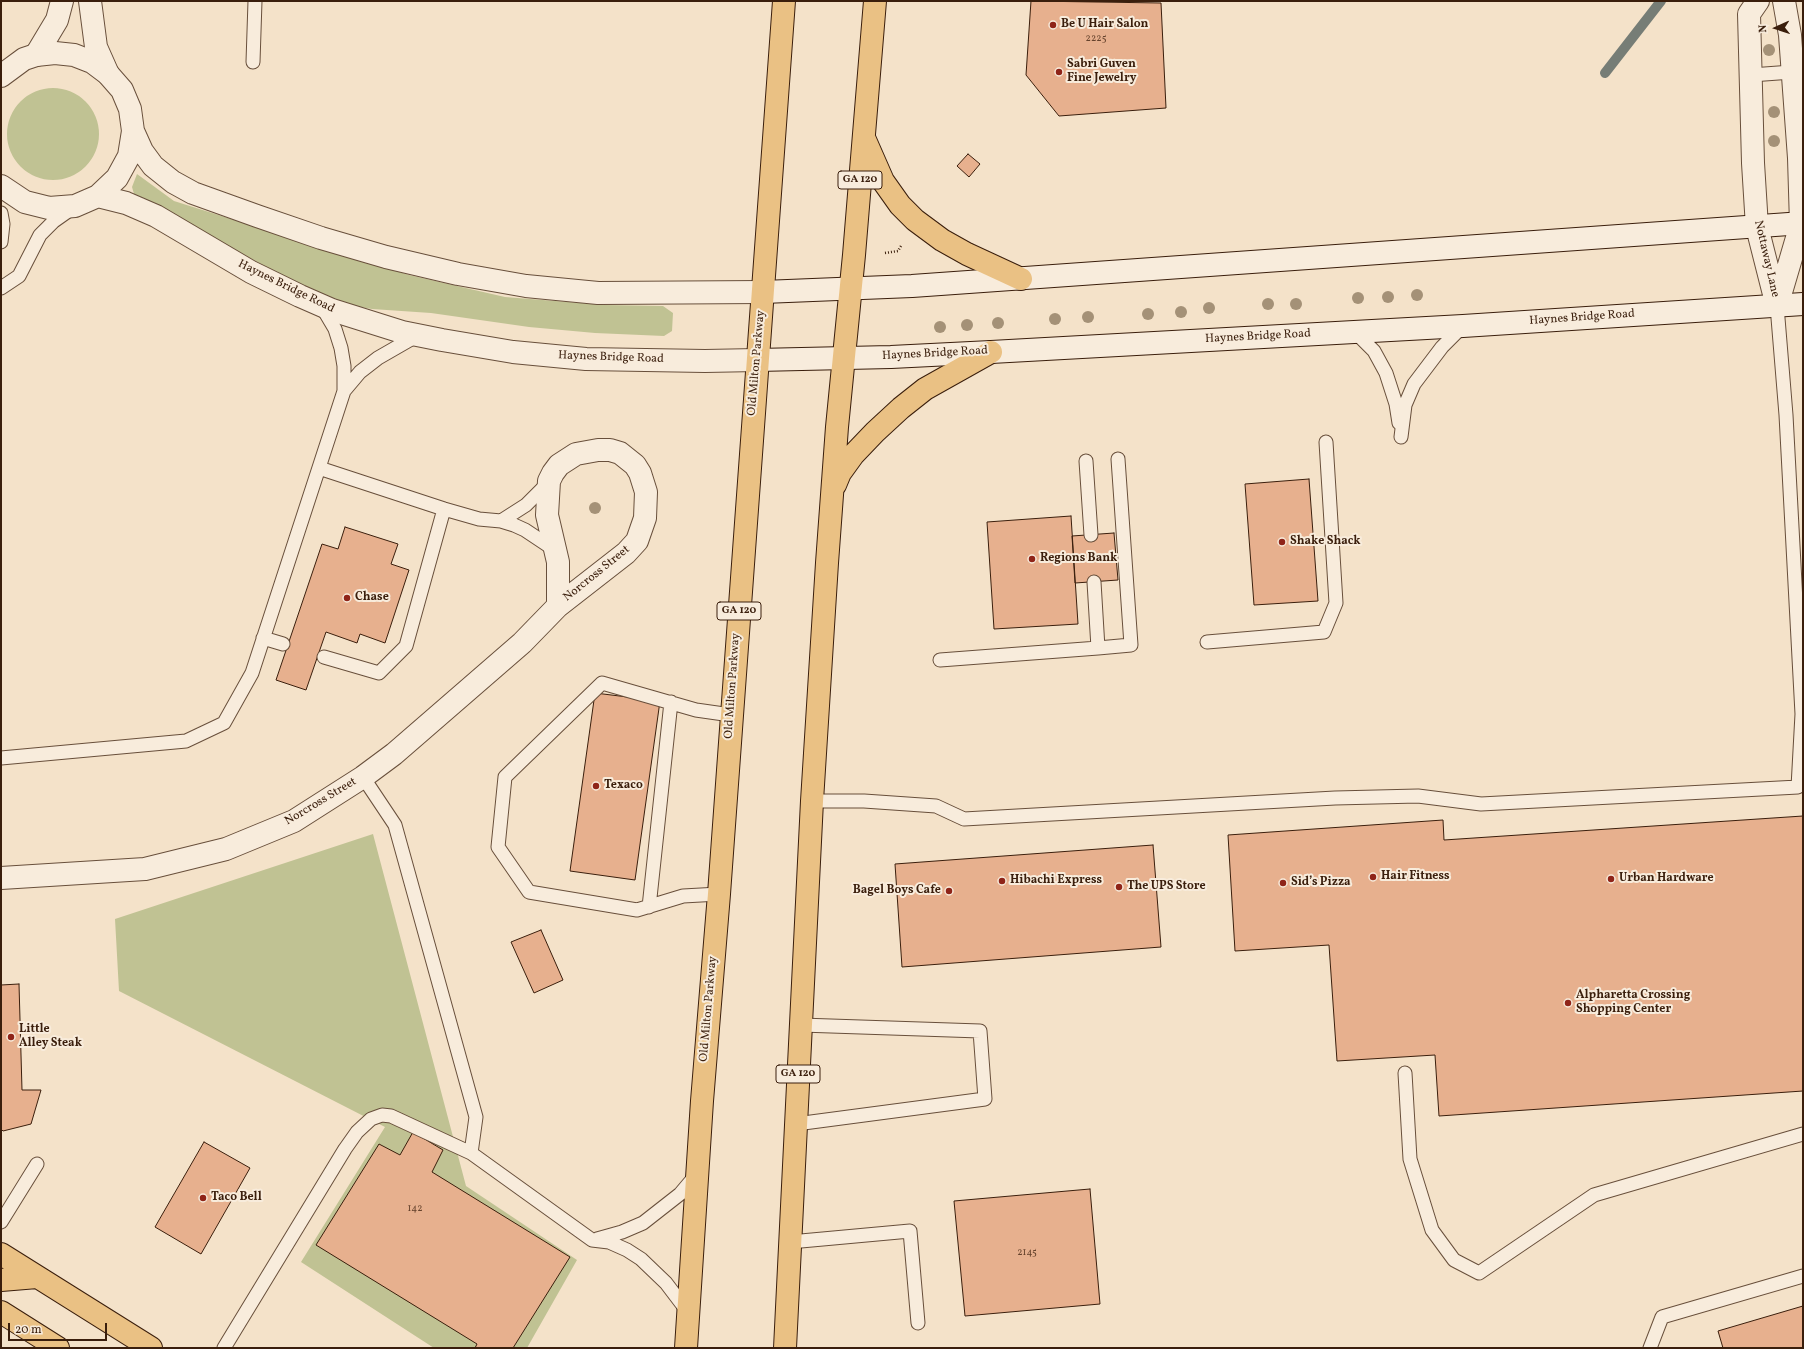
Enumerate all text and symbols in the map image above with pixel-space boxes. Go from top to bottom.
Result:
north arrow [1756,8,1796,48]
place label: Be U Hair Salon [1061,18,1148,32]
marker: Be U Hair Salon [1048,20,1058,30]
text: N [1756,24,1771,33]
house number: 2225 [1086,33,1106,45]
place label: Sabri Guven Fine Jewelry [1067,58,1136,86]
marker: Sabri Guven Fine Jewelry [1054,67,1064,77]
road number: GA 120 [838,171,882,189]
street label: Nottaway Lane [1750,219,1782,299]
street label: Haynes Bridge Road [235,257,337,317]
street label: Haynes Bridge Road [1529,307,1635,329]
street label: Old Milton Parkway [745,310,769,416]
street label: Haynes Bridge Road [1205,327,1311,347]
street label: Haynes Bridge Road [882,344,988,364]
street label: Haynes Bridge Road [558,349,664,367]
place label: Shake Shack [1290,535,1360,549]
marker: Shake Shack [1277,537,1287,547]
street label: Norcross Street [561,543,633,605]
place label: Regions Bank [1040,552,1117,566]
marker: Regions Bank [1027,554,1037,564]
place label: Chase [355,591,389,605]
marker: Chase [342,593,352,603]
road number: GA 120 [717,602,761,620]
street label: Old Milton Parkway [722,633,744,739]
street label: Norcross Street [282,775,360,829]
place label: Texaco [604,779,643,793]
marker: Texaco [591,781,601,791]
place label: Hair Fitness [1381,870,1450,884]
marker: Hair Fitness [1368,872,1378,882]
place label: Urban Hardware [1619,872,1714,886]
place label: Hibachi Express [1010,874,1102,888]
marker: Urban Hardware [1606,874,1616,884]
marker: Hibachi Express [997,876,1007,886]
place label: Sid’s Pizza [1291,876,1351,890]
marker: Sid’s Pizza [1278,878,1288,888]
place label: The UPS Store [1127,880,1206,894]
marker: The UPS Store [1114,882,1124,892]
place label: Bagel Boys Cafe [853,884,941,898]
marker: Bagel Boys Cafe [944,886,954,896]
street label: Old Milton Parkway [697,956,721,1062]
place label: Alpharetta Crossing Shopping Center [1576,989,1690,1017]
marker: Alpharetta Crossing Shopping Center [1563,998,1573,1008]
place label: Little Alley Steak [19,1023,82,1051]
marker: Little Alley Steak [6,1032,16,1042]
road number: GA 120 [776,1065,820,1083]
place label: Taco Bell [211,1191,262,1205]
marker: Taco Bell [198,1193,208,1203]
house number: 142 [407,1203,423,1215]
house number: 2145 [1017,1247,1037,1259]
scale bar [10,1315,109,1341]
text: 20 m [15,1322,42,1338]

